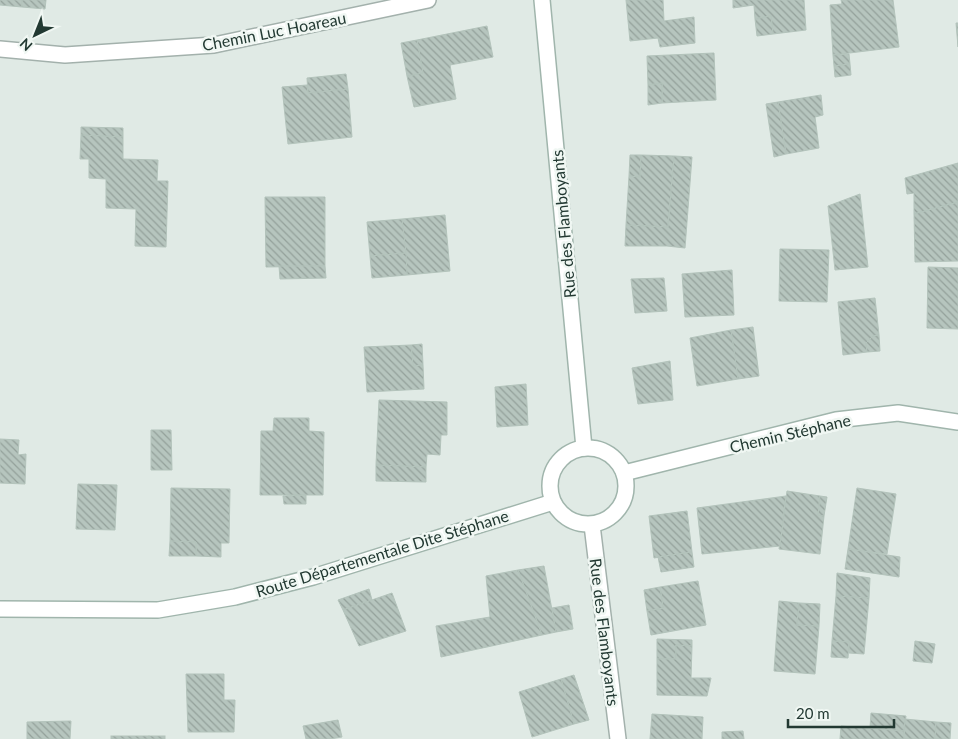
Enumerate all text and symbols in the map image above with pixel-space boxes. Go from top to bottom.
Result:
street label: Chemin Luc Hoareau [200,8,348,54]
north arrow [10,10,60,60]
text: N [16,35,36,55]
street label: Rue des Flamboyants [547,149,579,299]
street label: Chemin Stéphane [728,410,852,456]
street label: Route Départementale Dite Stéphane [253,505,511,601]
street label: Rue des Flamboyants [587,557,623,707]
scale bar [788,696,894,728]
text: 20 m [796,704,830,722]

